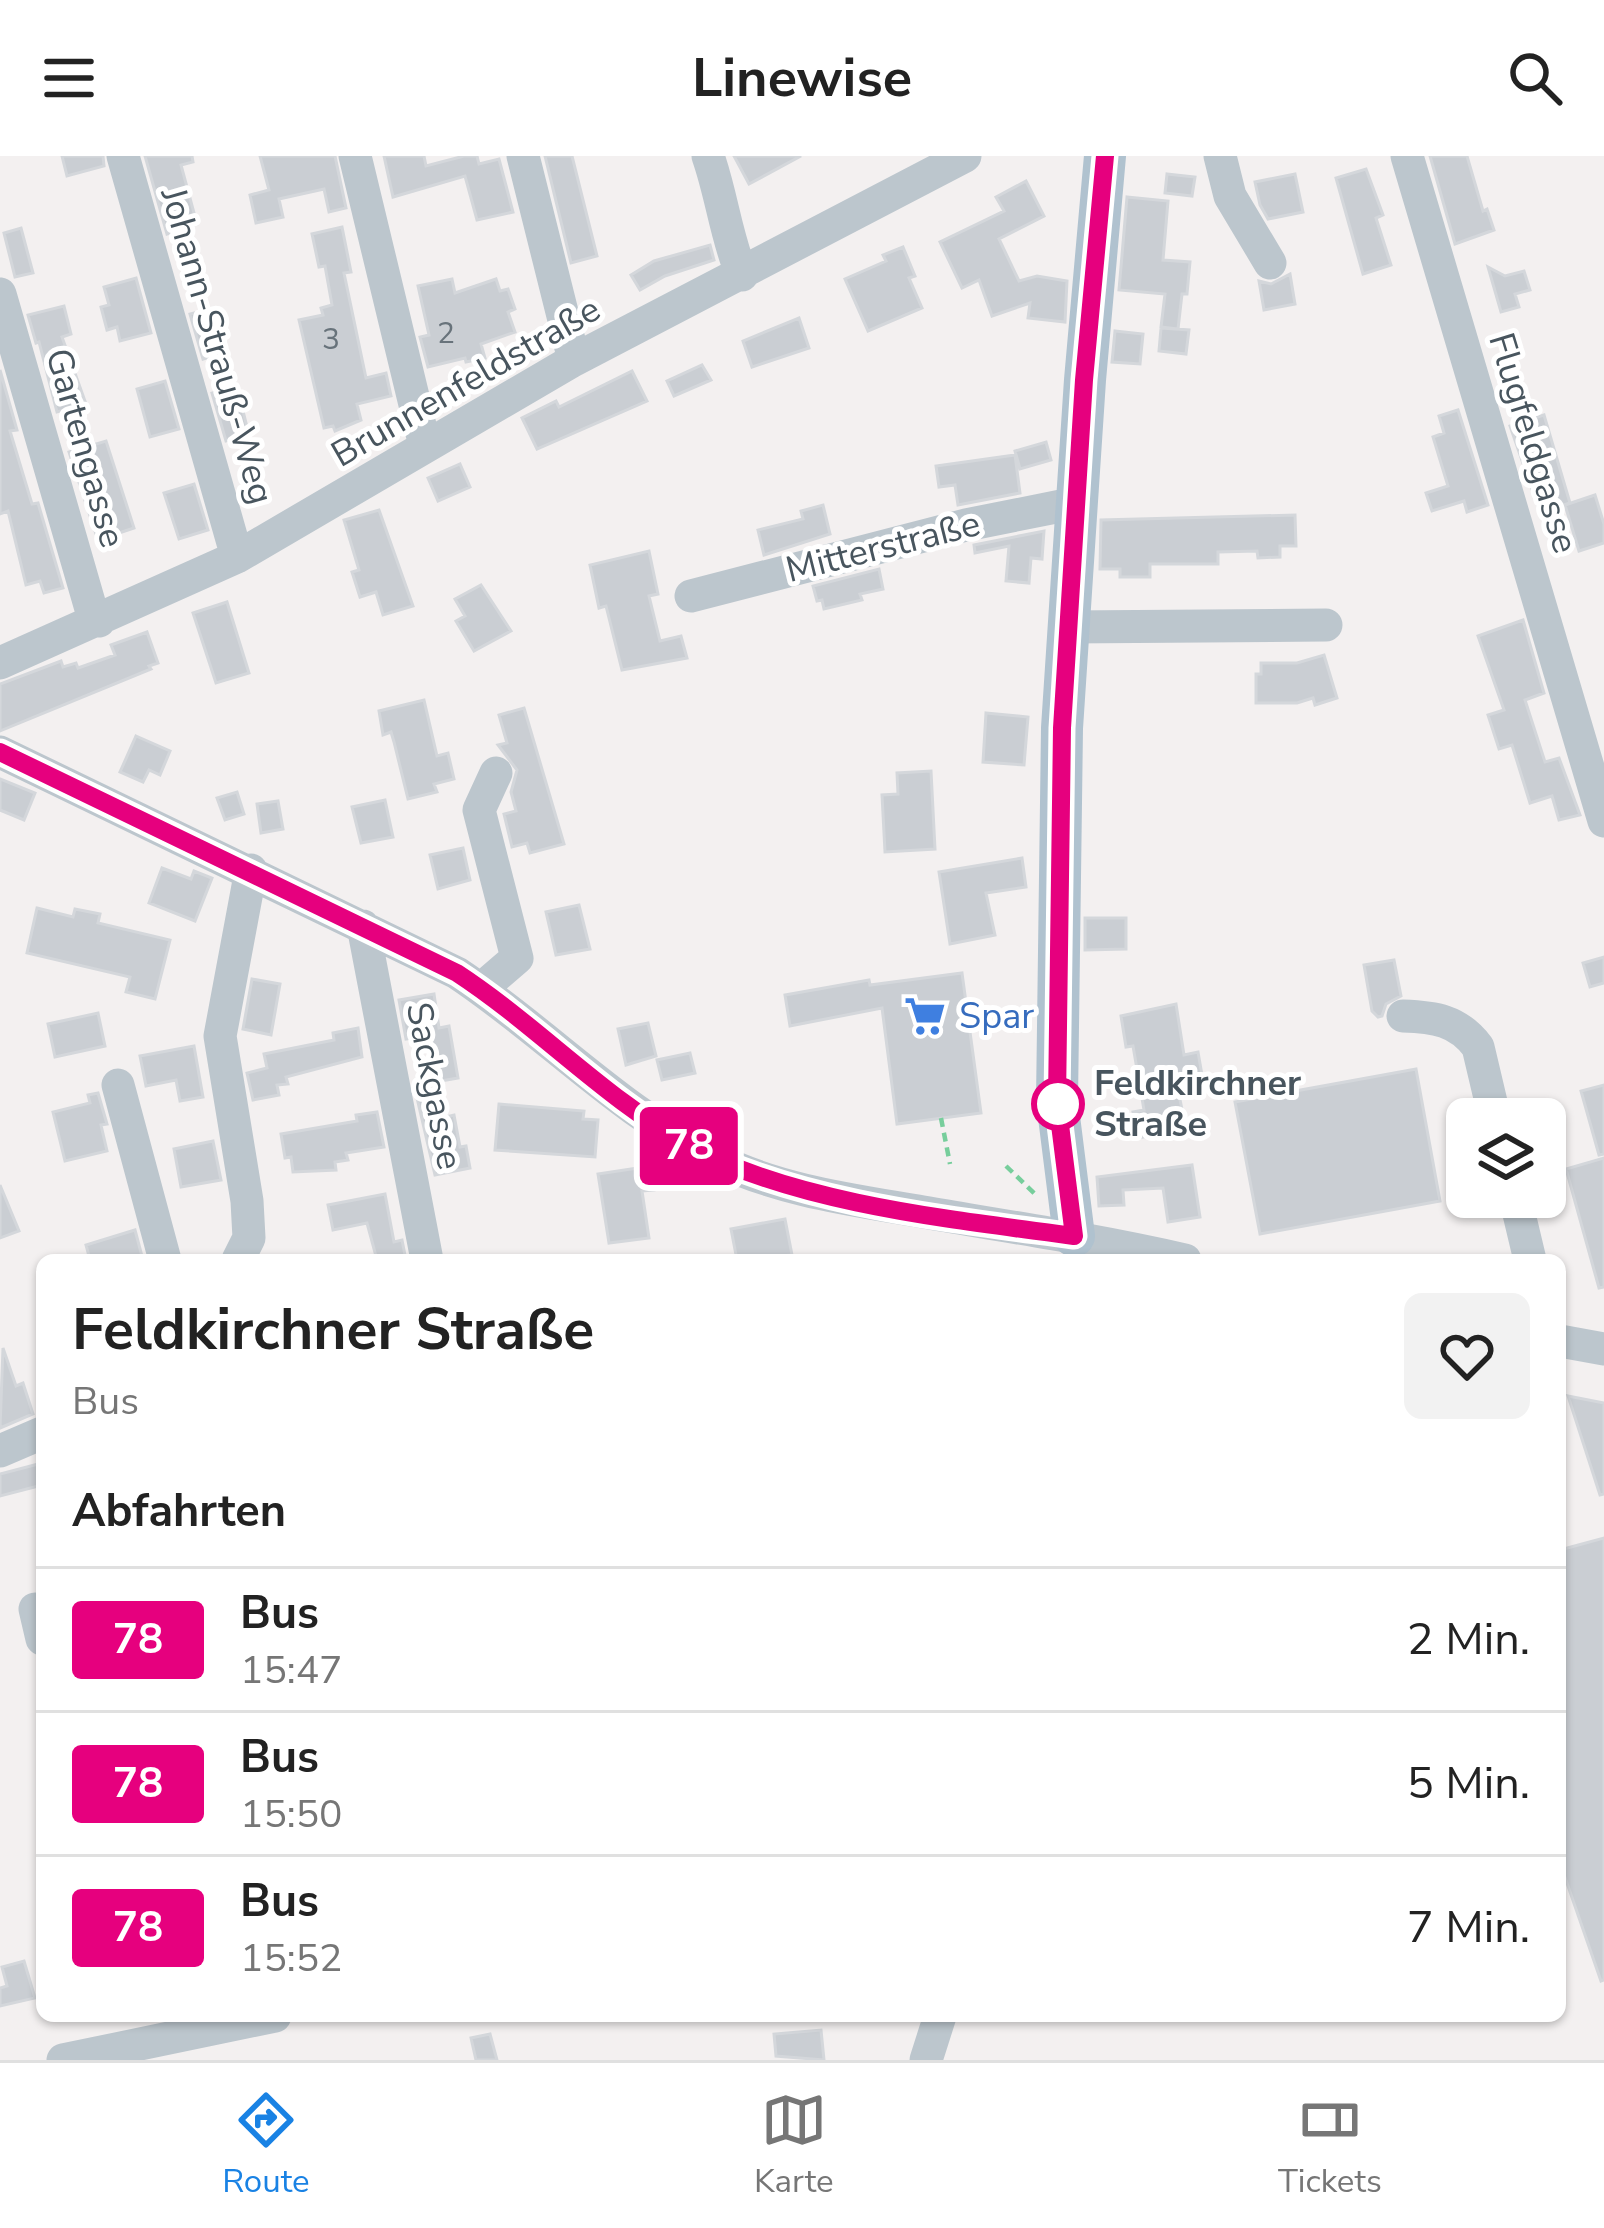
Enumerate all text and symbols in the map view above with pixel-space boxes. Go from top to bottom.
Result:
text: Linewise [692,41,912,115]
icon: menu [36,45,102,111]
icon: search [1502,45,1568,111]
street label: Johann-Strauß-Weg [148,181,286,510]
street label: Brunnenfeldstraße [323,285,609,479]
house number: 2 [437,313,455,354]
house number: 3 [322,319,340,360]
street label: Flugfeldgasse [1476,327,1590,559]
street label: Gartengasse [33,343,137,553]
street label: Mitterstraße [781,499,985,595]
place label: Spar [959,992,1034,1041]
supermarket icon: Spar [902,993,948,1039]
street label: Sackgasse [394,998,474,1174]
place label: Feldkirchner Straße [1094,1059,1301,1149]
marker: Feldkirchner Straße [1033,1079,1083,1129]
map controls [1446,1098,1566,1218]
button: layers [1446,1098,1566,1218]
line badge: 78 [635,1107,743,1185]
text: 78 [664,1117,714,1174]
text: Feldkirchner Straße [72,1291,594,1369]
button: heart [1404,1293,1530,1419]
text: Bus [72,1375,139,1428]
text: Abfahrten [72,1481,286,1542]
text: Bus [240,1583,319,1644]
text: 2 Min. [1407,1609,1530,1670]
text: 78 [113,1611,163,1668]
text: 15:47 [240,1644,343,1697]
text: Bus [240,1727,319,1788]
text: 5 Min. [1407,1753,1530,1814]
text: 78 [113,1755,163,1812]
text: 15:50 [240,1788,343,1841]
text: Bus [240,1871,319,1932]
text: 7 Min. [1407,1897,1530,1958]
text: 78 [113,1899,163,1956]
text: 15:52 [240,1932,343,1985]
tab: Route [222,2087,310,2204]
tab: Karte [754,2087,834,2204]
tab: Tickets [1278,2087,1382,2204]

